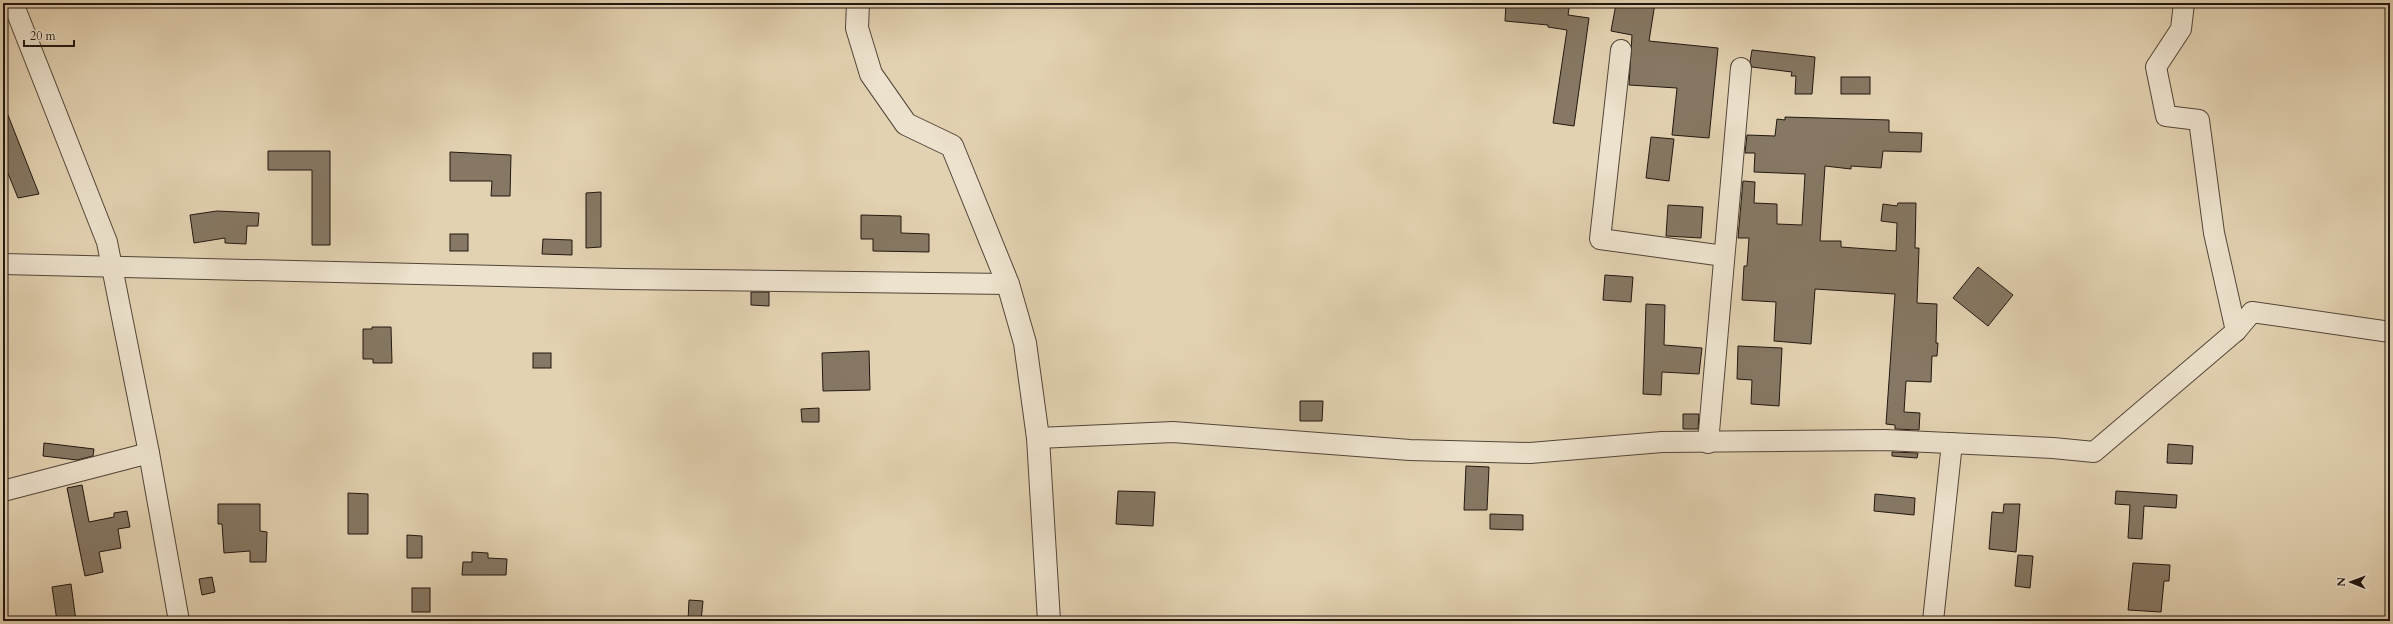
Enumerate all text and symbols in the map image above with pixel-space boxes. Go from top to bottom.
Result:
scale bar [24,22,74,48]
text: 20 m [30,28,57,44]
north arrow [2331,562,2371,602]
text: N [2334,576,2349,587]

